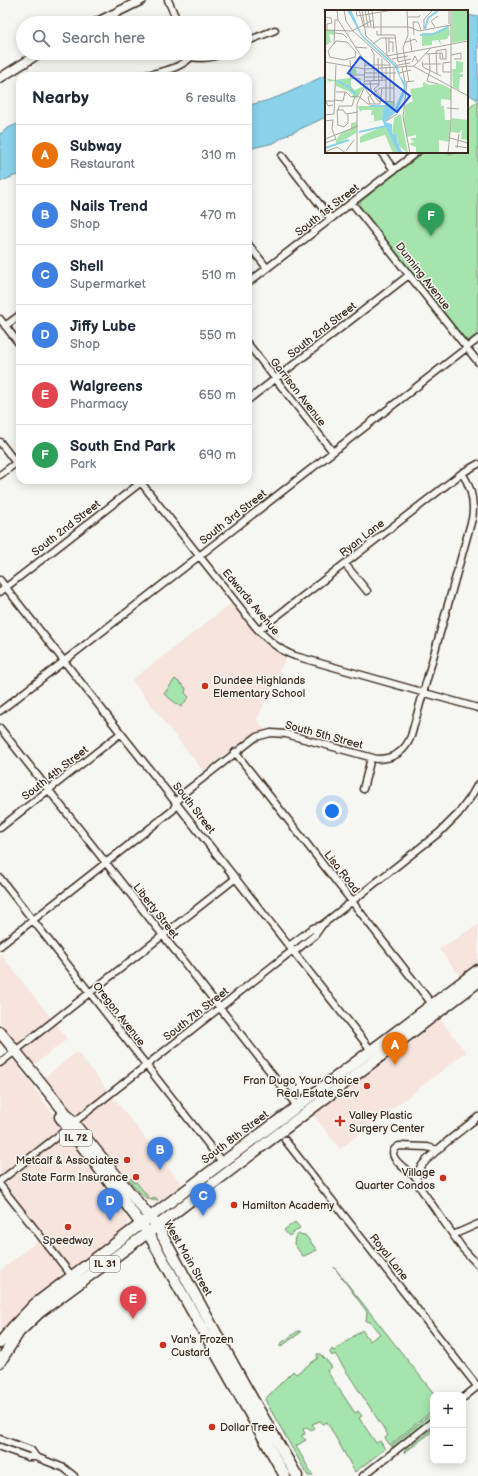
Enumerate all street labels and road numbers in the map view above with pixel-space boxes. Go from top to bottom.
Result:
street label: South 1st Street [293,181,362,239]
street label: Dunning Avenue [393,240,454,313]
street label: South 2nd Street [285,299,359,361]
street label: Garrison Avenue [267,355,329,429]
street label: South 3rd Street [197,487,269,547]
street label: South 2nd Street [29,497,103,559]
street label: Ryan Lane [337,516,387,559]
street label: Edwards Avenue [220,566,283,638]
street label: South 5th Street [284,718,365,752]
street label: South 4th Street [19,743,91,803]
street label: South Street [170,780,218,837]
street label: Lisa Road [321,848,363,896]
street label: Liberty Street [130,881,182,942]
street label: Oregon Avenue [90,980,148,1049]
street label: South 7th Street [161,984,232,1043]
street label: South 8th Street [199,1107,271,1166]
road number: IL 72 [60,1130,92,1146]
street label: West Main Street [161,1218,215,1299]
street label: Royal Lane [367,1231,411,1283]
road number: IL 31 [90,1256,120,1272]

